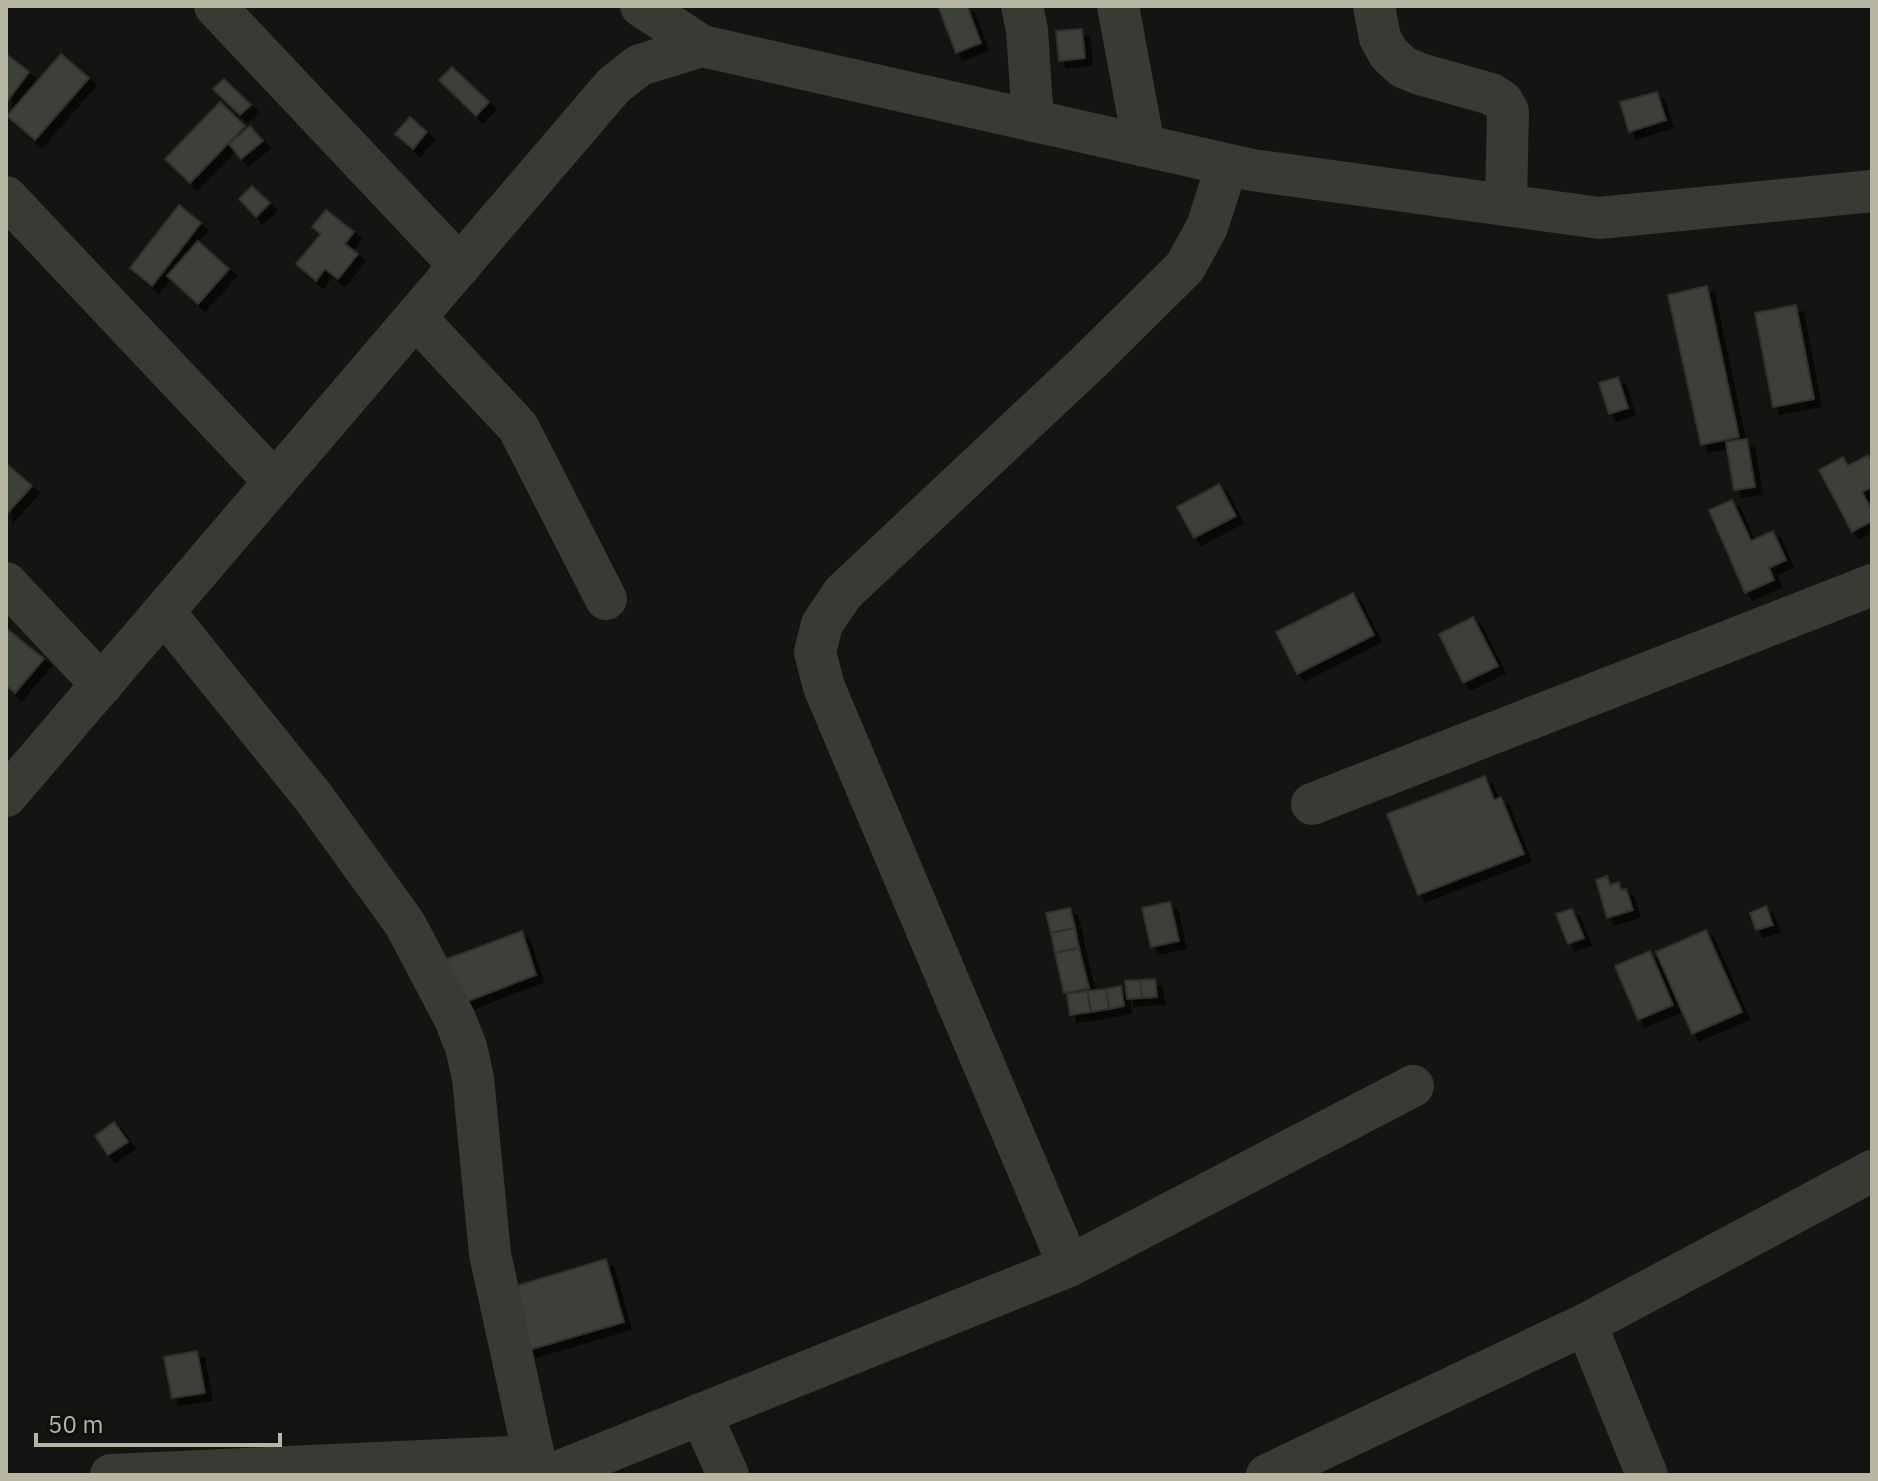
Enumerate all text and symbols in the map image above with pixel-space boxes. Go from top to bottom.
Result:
scale bar [36,1397,280,1447]
text: 50 m [48,1408,103,1440]

